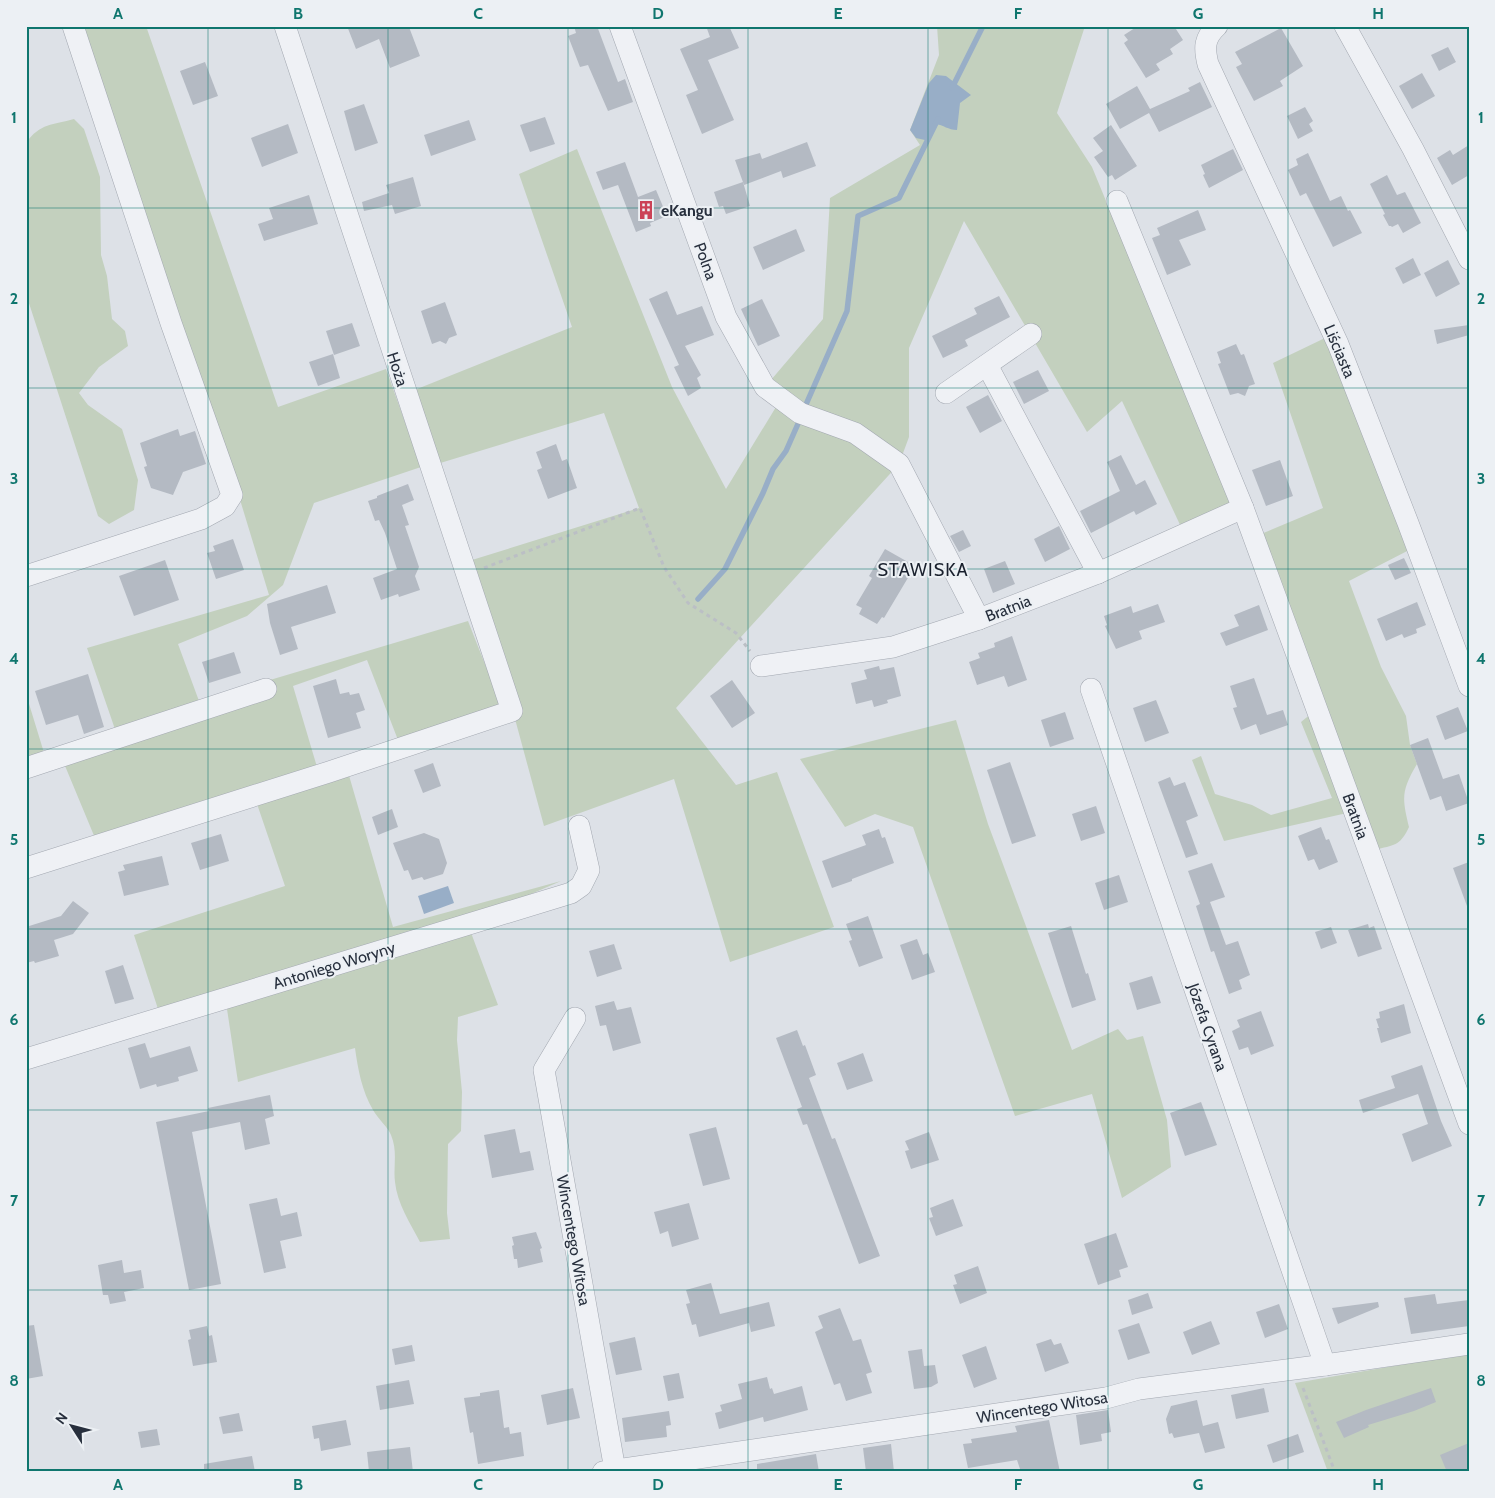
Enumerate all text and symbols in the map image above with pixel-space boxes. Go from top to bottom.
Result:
text: A [113,4,123,23]
text: B [293,4,303,23]
text: C [473,4,483,23]
text: D [652,4,664,23]
text: E [833,4,843,23]
text: F [1014,4,1023,23]
text: G [1193,4,1203,23]
text: H [1372,4,1384,23]
text: 1 [11,108,17,127]
text: 1 [1478,108,1484,127]
building icon: eKangu [635,199,657,221]
place label: eKangu [661,201,713,220]
street label: Polna [690,240,721,283]
text: 2 [10,289,18,308]
text: 2 [1477,289,1485,308]
street label: Liściasta [1320,322,1359,381]
street label: Hoża [383,350,412,389]
text: 3 [10,469,18,488]
text: 3 [1477,469,1485,488]
district label: STAWISKA [878,559,968,581]
street label: Bratnia [983,591,1034,626]
text: 4 [9,649,19,668]
text: 4 [1476,649,1486,668]
street label: Bratnia [1339,791,1373,842]
text: 5 [10,830,18,849]
text: 5 [1477,830,1485,849]
street label: Antoniego Woryny [271,938,398,993]
street label: Józefa Cyrana [1183,980,1232,1074]
text: 6 [10,1010,19,1029]
text: 6 [1477,1010,1486,1029]
street label: Wincentego Witosa [553,1173,594,1307]
text: 7 [10,1191,19,1210]
text: 7 [1477,1191,1486,1210]
text: 8 [9,1371,19,1390]
text: 8 [1476,1371,1486,1390]
street label: Wincentego Witosa [975,1388,1109,1427]
north arrow [48,1400,98,1450]
text: N [51,1409,72,1428]
text: A [113,1475,123,1494]
text: B [293,1475,303,1494]
text: C [473,1475,483,1494]
text: D [652,1475,664,1494]
text: E [833,1475,843,1494]
text: F [1014,1475,1023,1494]
text: G [1193,1475,1203,1494]
text: H [1372,1475,1384,1494]

